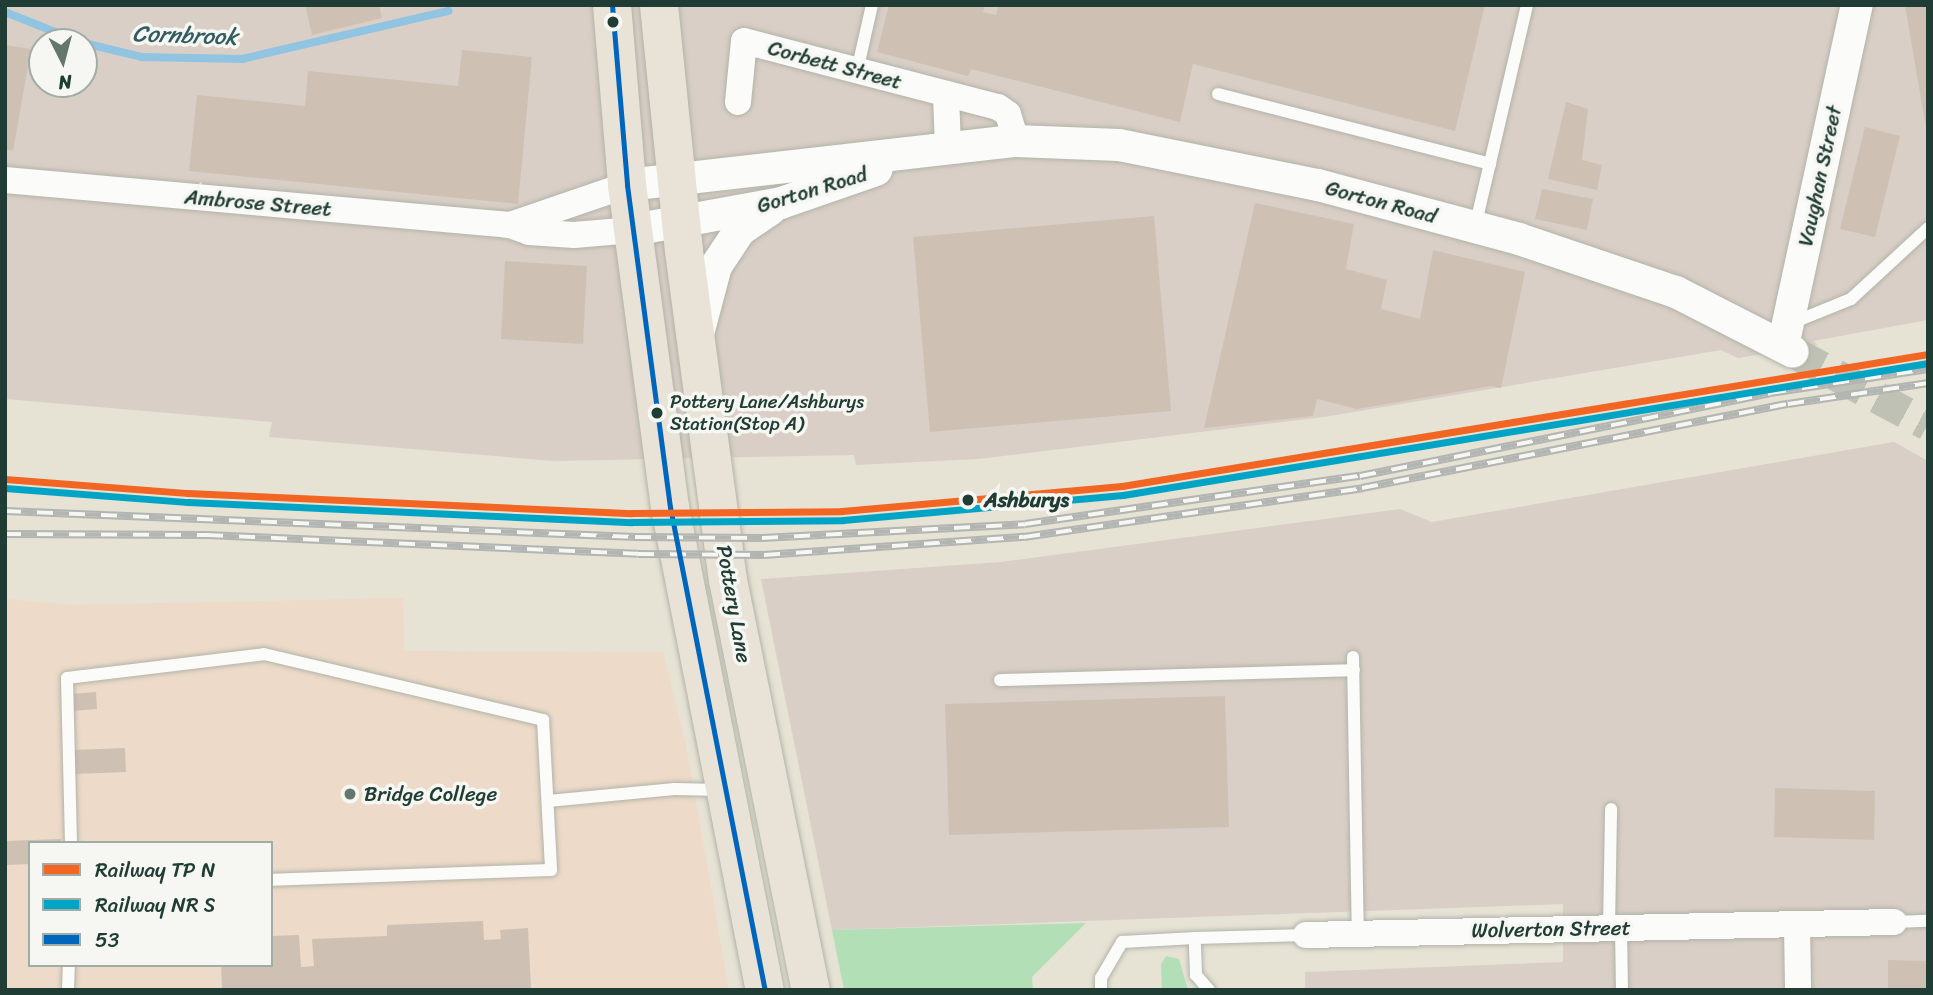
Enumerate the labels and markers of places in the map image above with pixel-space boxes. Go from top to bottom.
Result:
unlabelled marker [606,15,620,29]
place label: Pottery Lane/Ashburys Station(Stop A) [670,391,864,435]
marker: Pottery Lane/Ashburys Station(Stop A) [650,406,664,420]
place label: Ashburys [984,487,1069,513]
marker: Ashburys [958,490,978,510]
place label: Bridge College [364,781,497,807]
marker: Bridge College [342,786,358,802]

